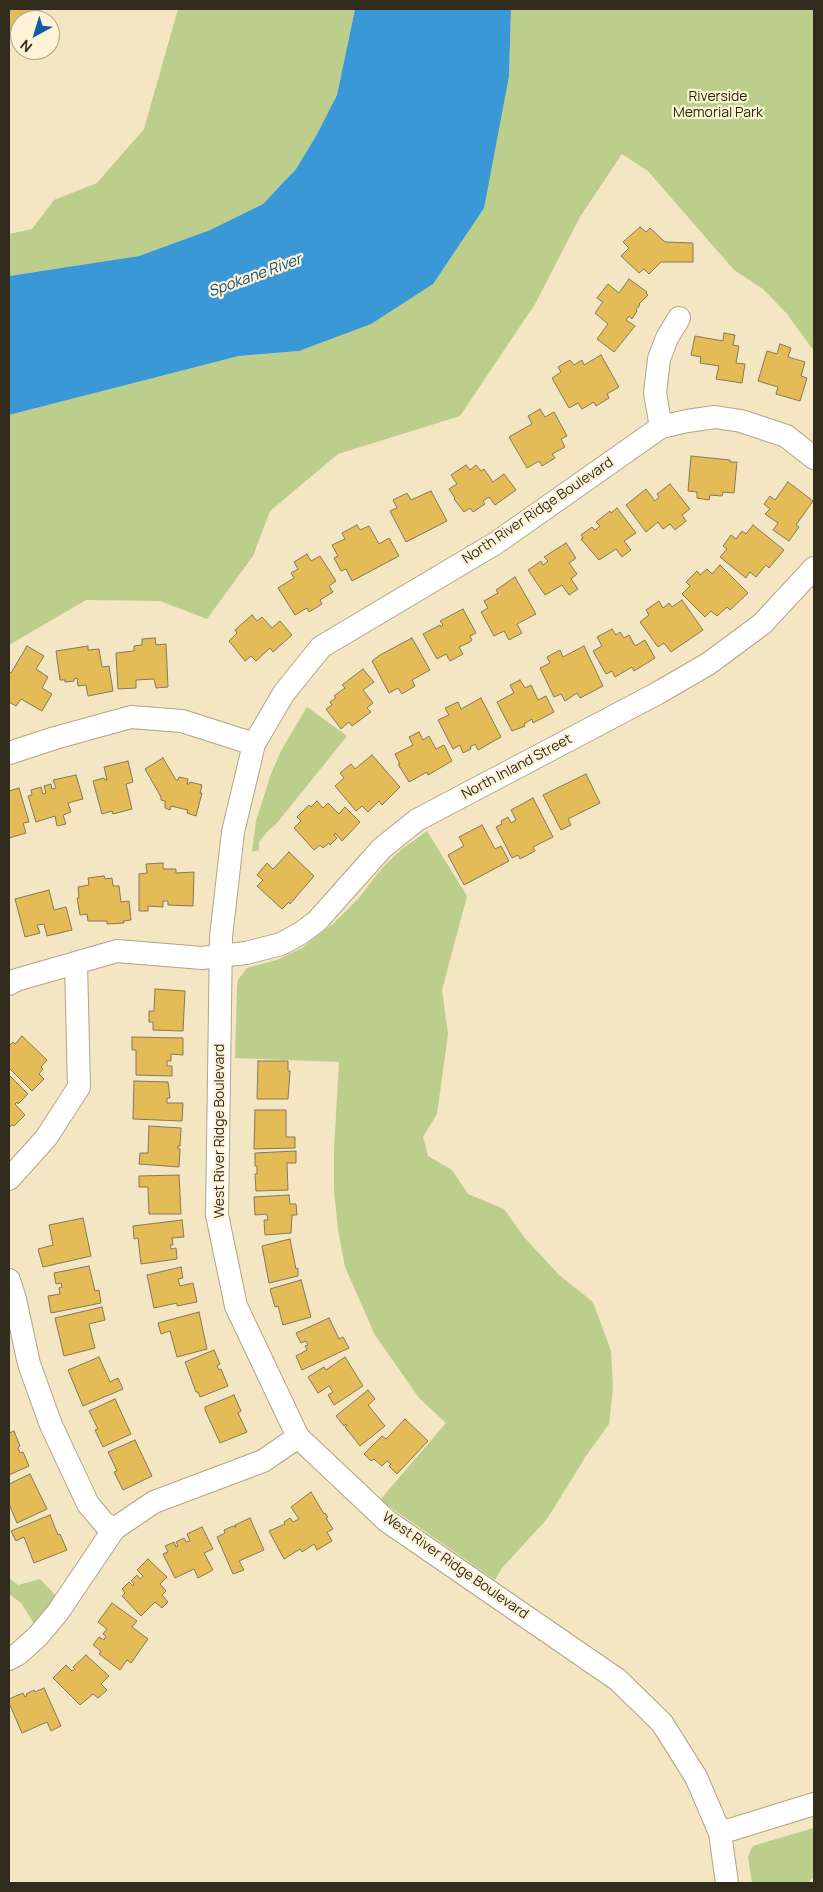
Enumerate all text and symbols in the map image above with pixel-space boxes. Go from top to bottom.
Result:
north arrow [10,10,60,60]
text: N [16,36,36,57]
park label: Riverside Memorial Park [673,89,763,121]
water label: Spokane River [206,251,304,301]
street label: North River Ridge Boulevard [459,454,617,568]
street label: North Inland Street [459,731,575,803]
street label: West River Ridge Boulevard [212,1044,228,1218]
street label: West River Ridge Boulevard [379,1509,531,1623]

